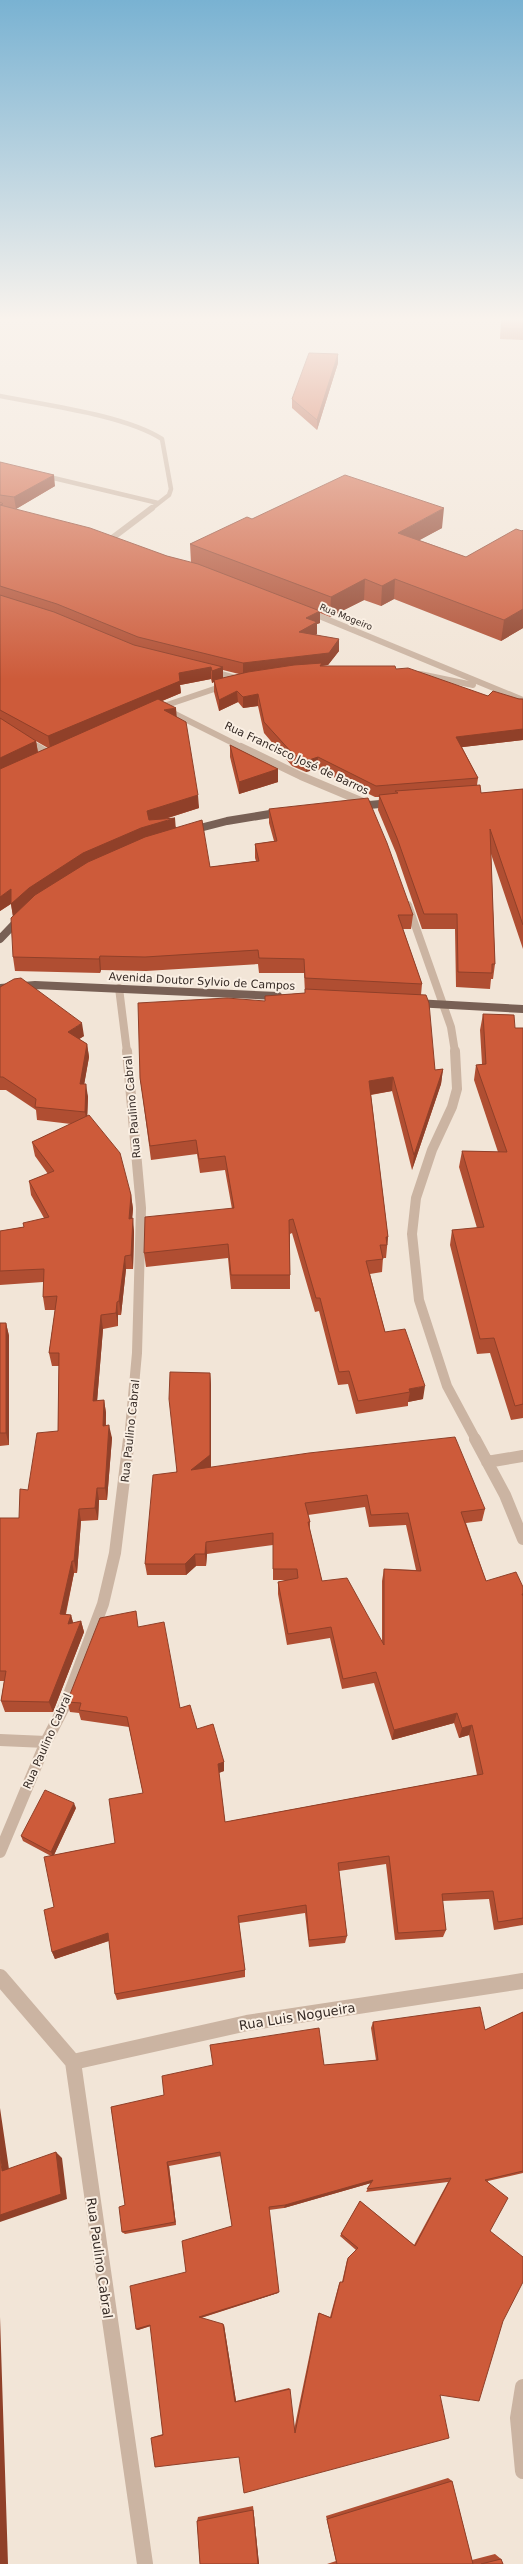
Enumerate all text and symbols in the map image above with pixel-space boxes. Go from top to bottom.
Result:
street label: Rua Mogeiro [318,602,374,632]
street label: Rua Francisco José de Barros [223,719,371,798]
street label: Avenida Doutor Sylvio de Campos [108,970,296,993]
street label: Rua Paulino Cabral [122,1055,143,1159]
street label: Rua Paulino Cabral [119,1379,142,1483]
street label: Rua Paulino Cabral [21,1691,74,1791]
street label: Rua Luis Nogueira [238,2000,356,2033]
street label: Rua Paulino Cabral [84,2197,115,2320]

